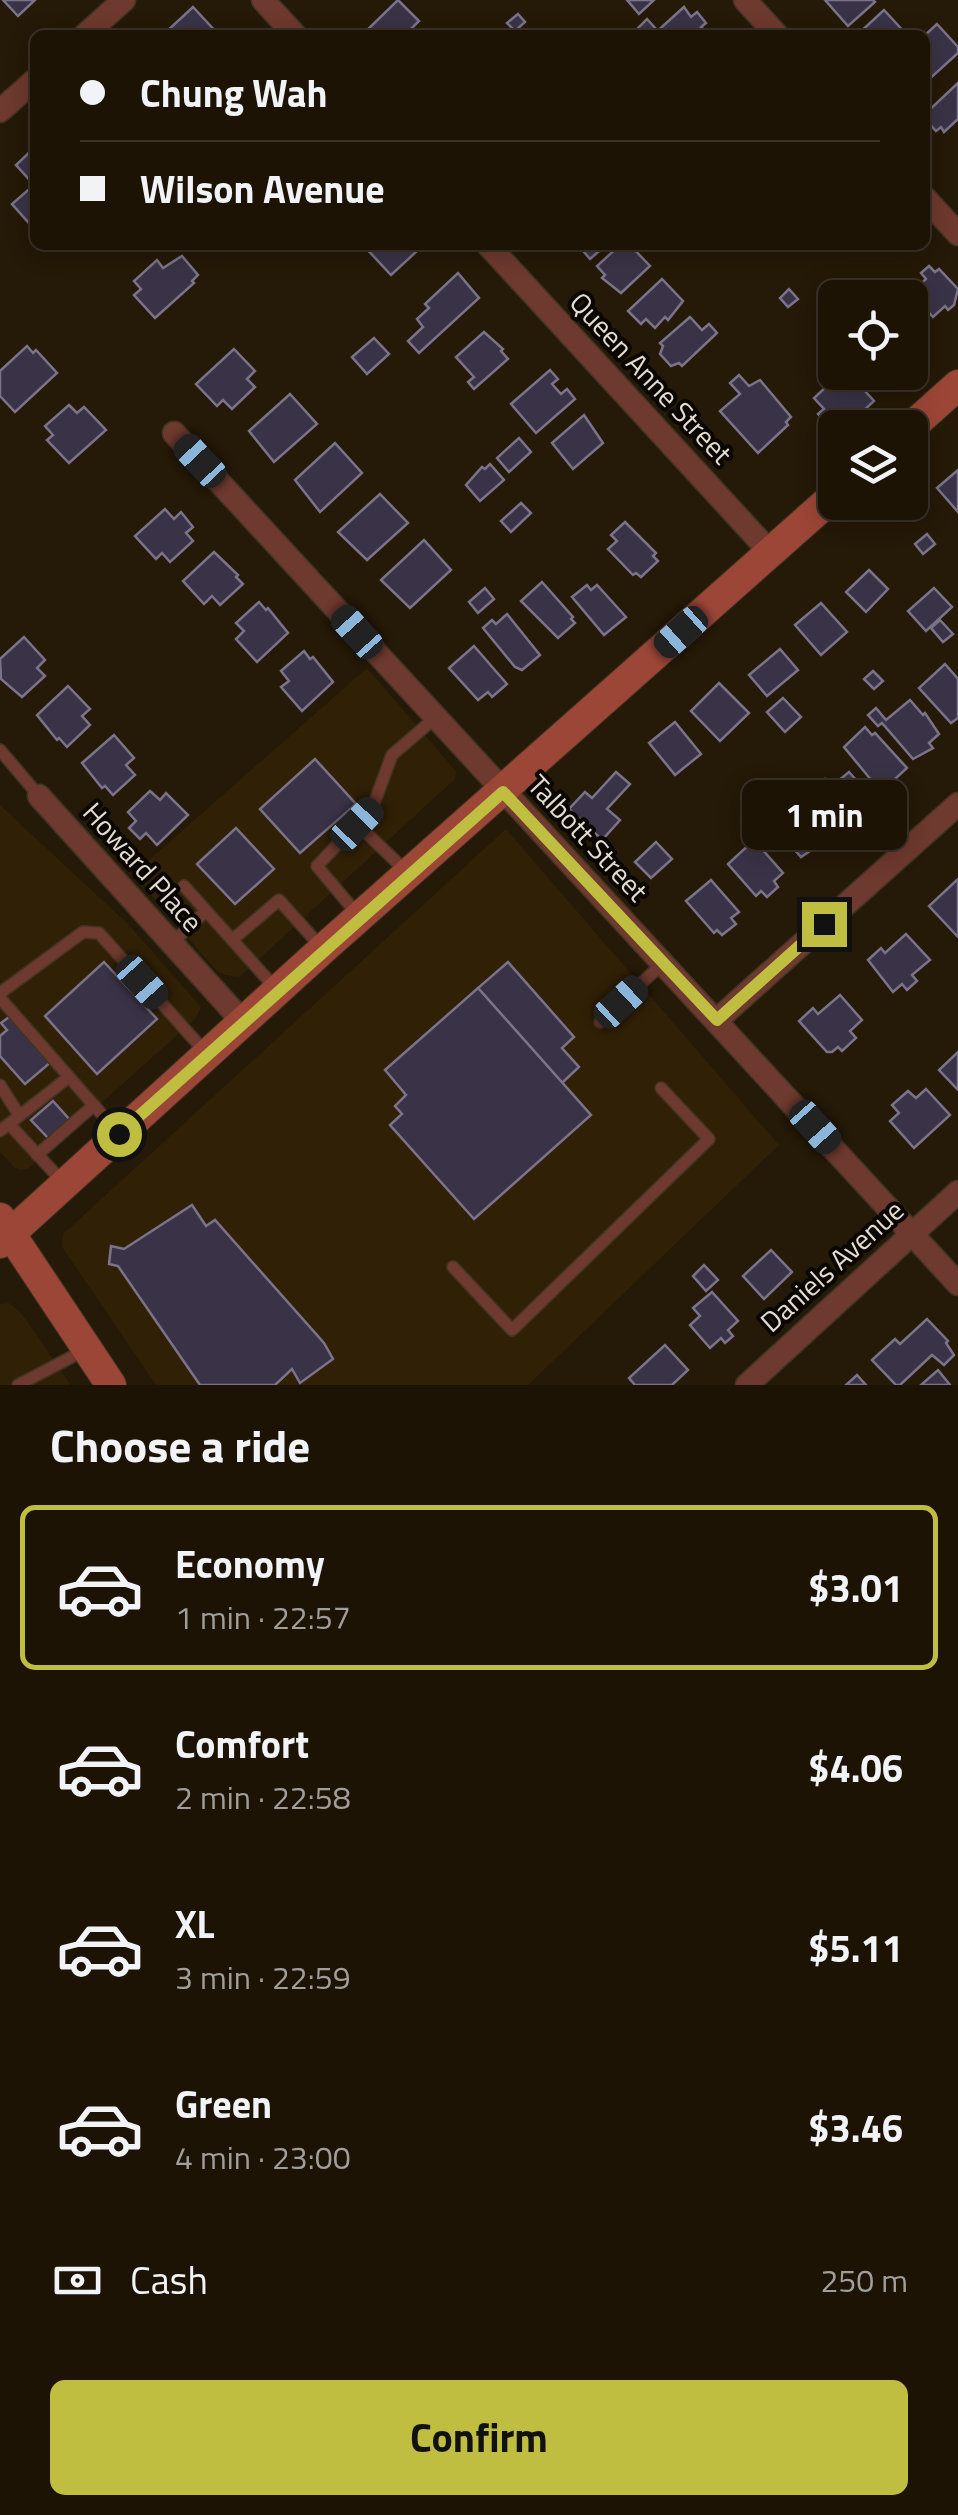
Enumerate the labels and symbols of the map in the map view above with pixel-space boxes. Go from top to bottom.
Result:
street label: Queen Anne Street [560,282,743,474]
car [169,429,231,493]
car [326,600,388,664]
car [649,601,713,663]
street label: Talbott Street [518,764,659,911]
callout: 1 min [742,779,906,849]
street label: Howard Place [73,792,214,941]
car [325,792,389,856]
route end [802,902,847,947]
car [111,950,173,1014]
car [589,971,653,1033]
car [784,1095,846,1159]
route start [97,1112,142,1157]
street label: Daniels Avenue [750,1189,913,1342]

